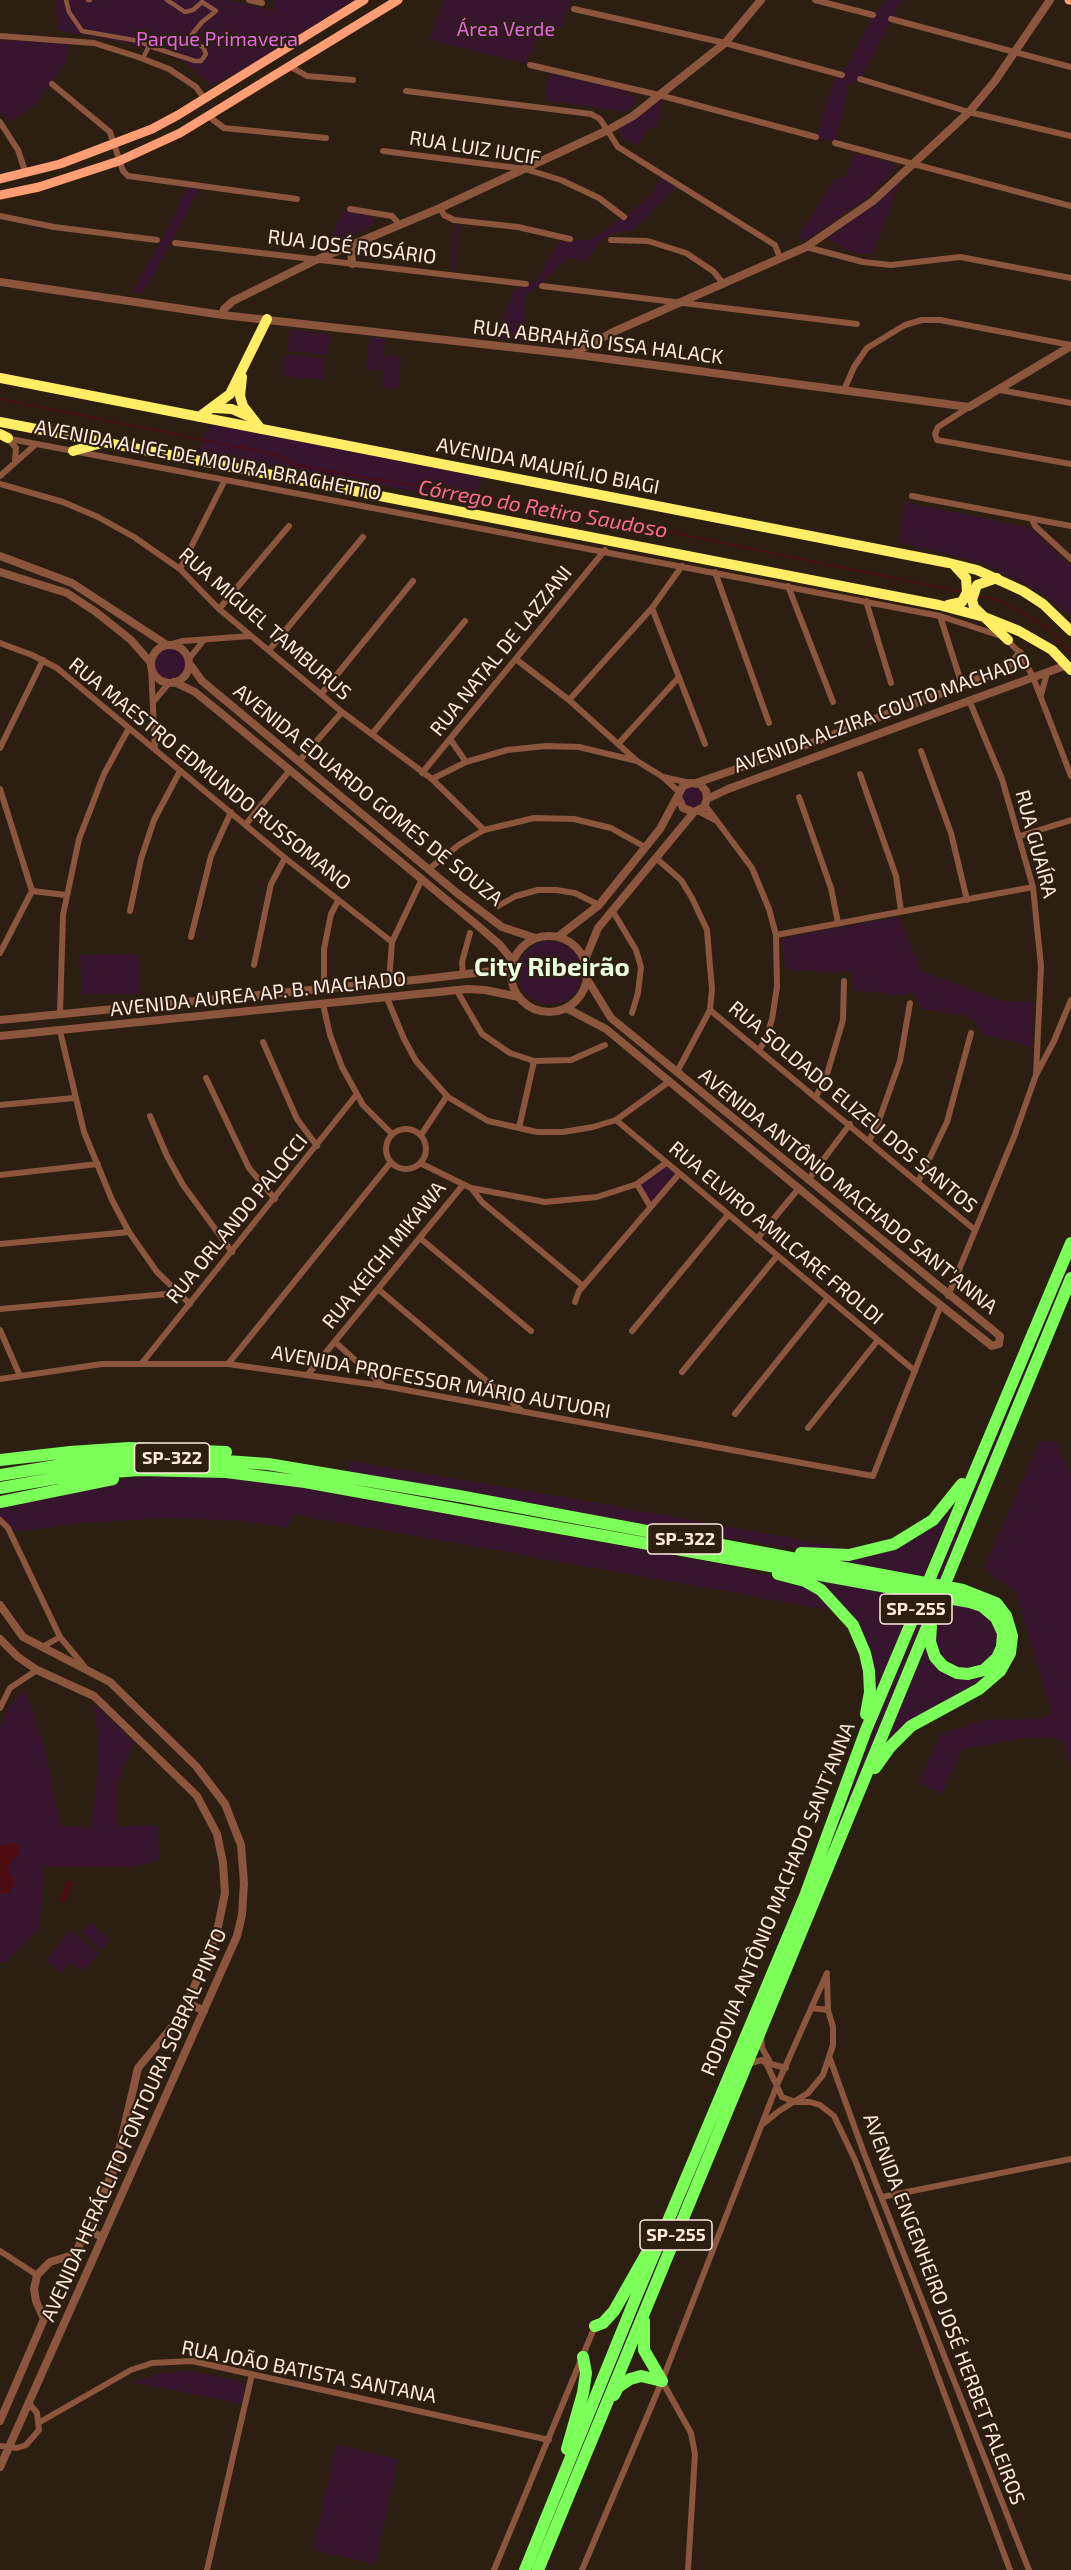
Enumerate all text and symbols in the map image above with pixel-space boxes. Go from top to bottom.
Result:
park label: Área Verde [457,17,555,41]
park label: Parque Primavera [136,27,298,51]
street label: RUA LUIZ IUCIF [408,126,542,170]
street label: RUA JOSÉ ROSÁRIO [266,225,438,269]
street label: RUA ABRAHÃO ISSA HALACK [472,315,724,369]
street label: AVENIDA ALICE DE MOURA BRAGHETTO [33,415,383,505]
street label: AVENIDA MAURÍLIO BIAGI [435,433,661,499]
water label: Córrego do Retiro Saudoso [416,475,670,543]
street label: RUA MIGUEL TAMBURUS [174,543,356,705]
street label: RUA NATAL DE LAZZANI [425,561,577,741]
street label: AVENIDA ALZIRA COUTO MACHADO [730,648,1034,778]
street label: RUA MAESTRO EDMUNDO RUSSOMANO [64,653,356,895]
street label: AVENIDA EDUARDO GOMES DE SOUZA [229,679,507,911]
street label: RUA GUAÍRA [1010,787,1062,901]
district label: City Ribeirão [474,951,630,983]
street label: AVENIDA AUREA AP. B. MACHADO [109,967,407,1021]
street label: RUA SOLDADO ELIZEU DOS SANTOS [724,996,982,1218]
street label: AVENIDA ANTÔNIO MACHADO SANT'ANNA [694,1063,1002,1319]
street label: RUA ORLANDO PALOCCI [161,1130,313,1308]
street label: RUA ELVIRO AMILCARE FROLDI [664,1136,888,1330]
street label: RUA KEICHI MIKAWA [317,1176,451,1334]
street label: AVENIDA PROFESSOR MÁRIO AUTUORI [270,1340,612,1424]
road number: SP-322 [134,1443,210,1473]
road number: SP-322 [648,1524,722,1554]
road number: SP-255 [880,1594,952,1624]
street label: RODOVIA ANTÔNIO MACHADO SANT'ANNA [696,1719,860,2079]
street label: AVENIDA HERÁCLITO FONTOURA SOBRAL PINTO [36,1925,232,2325]
street label: AVENIDA ENGENHEIRO JOSÉ HERBET FALEIROS [858,2110,1030,2508]
road number: SP-255 [640,2220,712,2250]
street label: RUA JOÃO BATISTA SANTANA [180,2336,438,2408]

